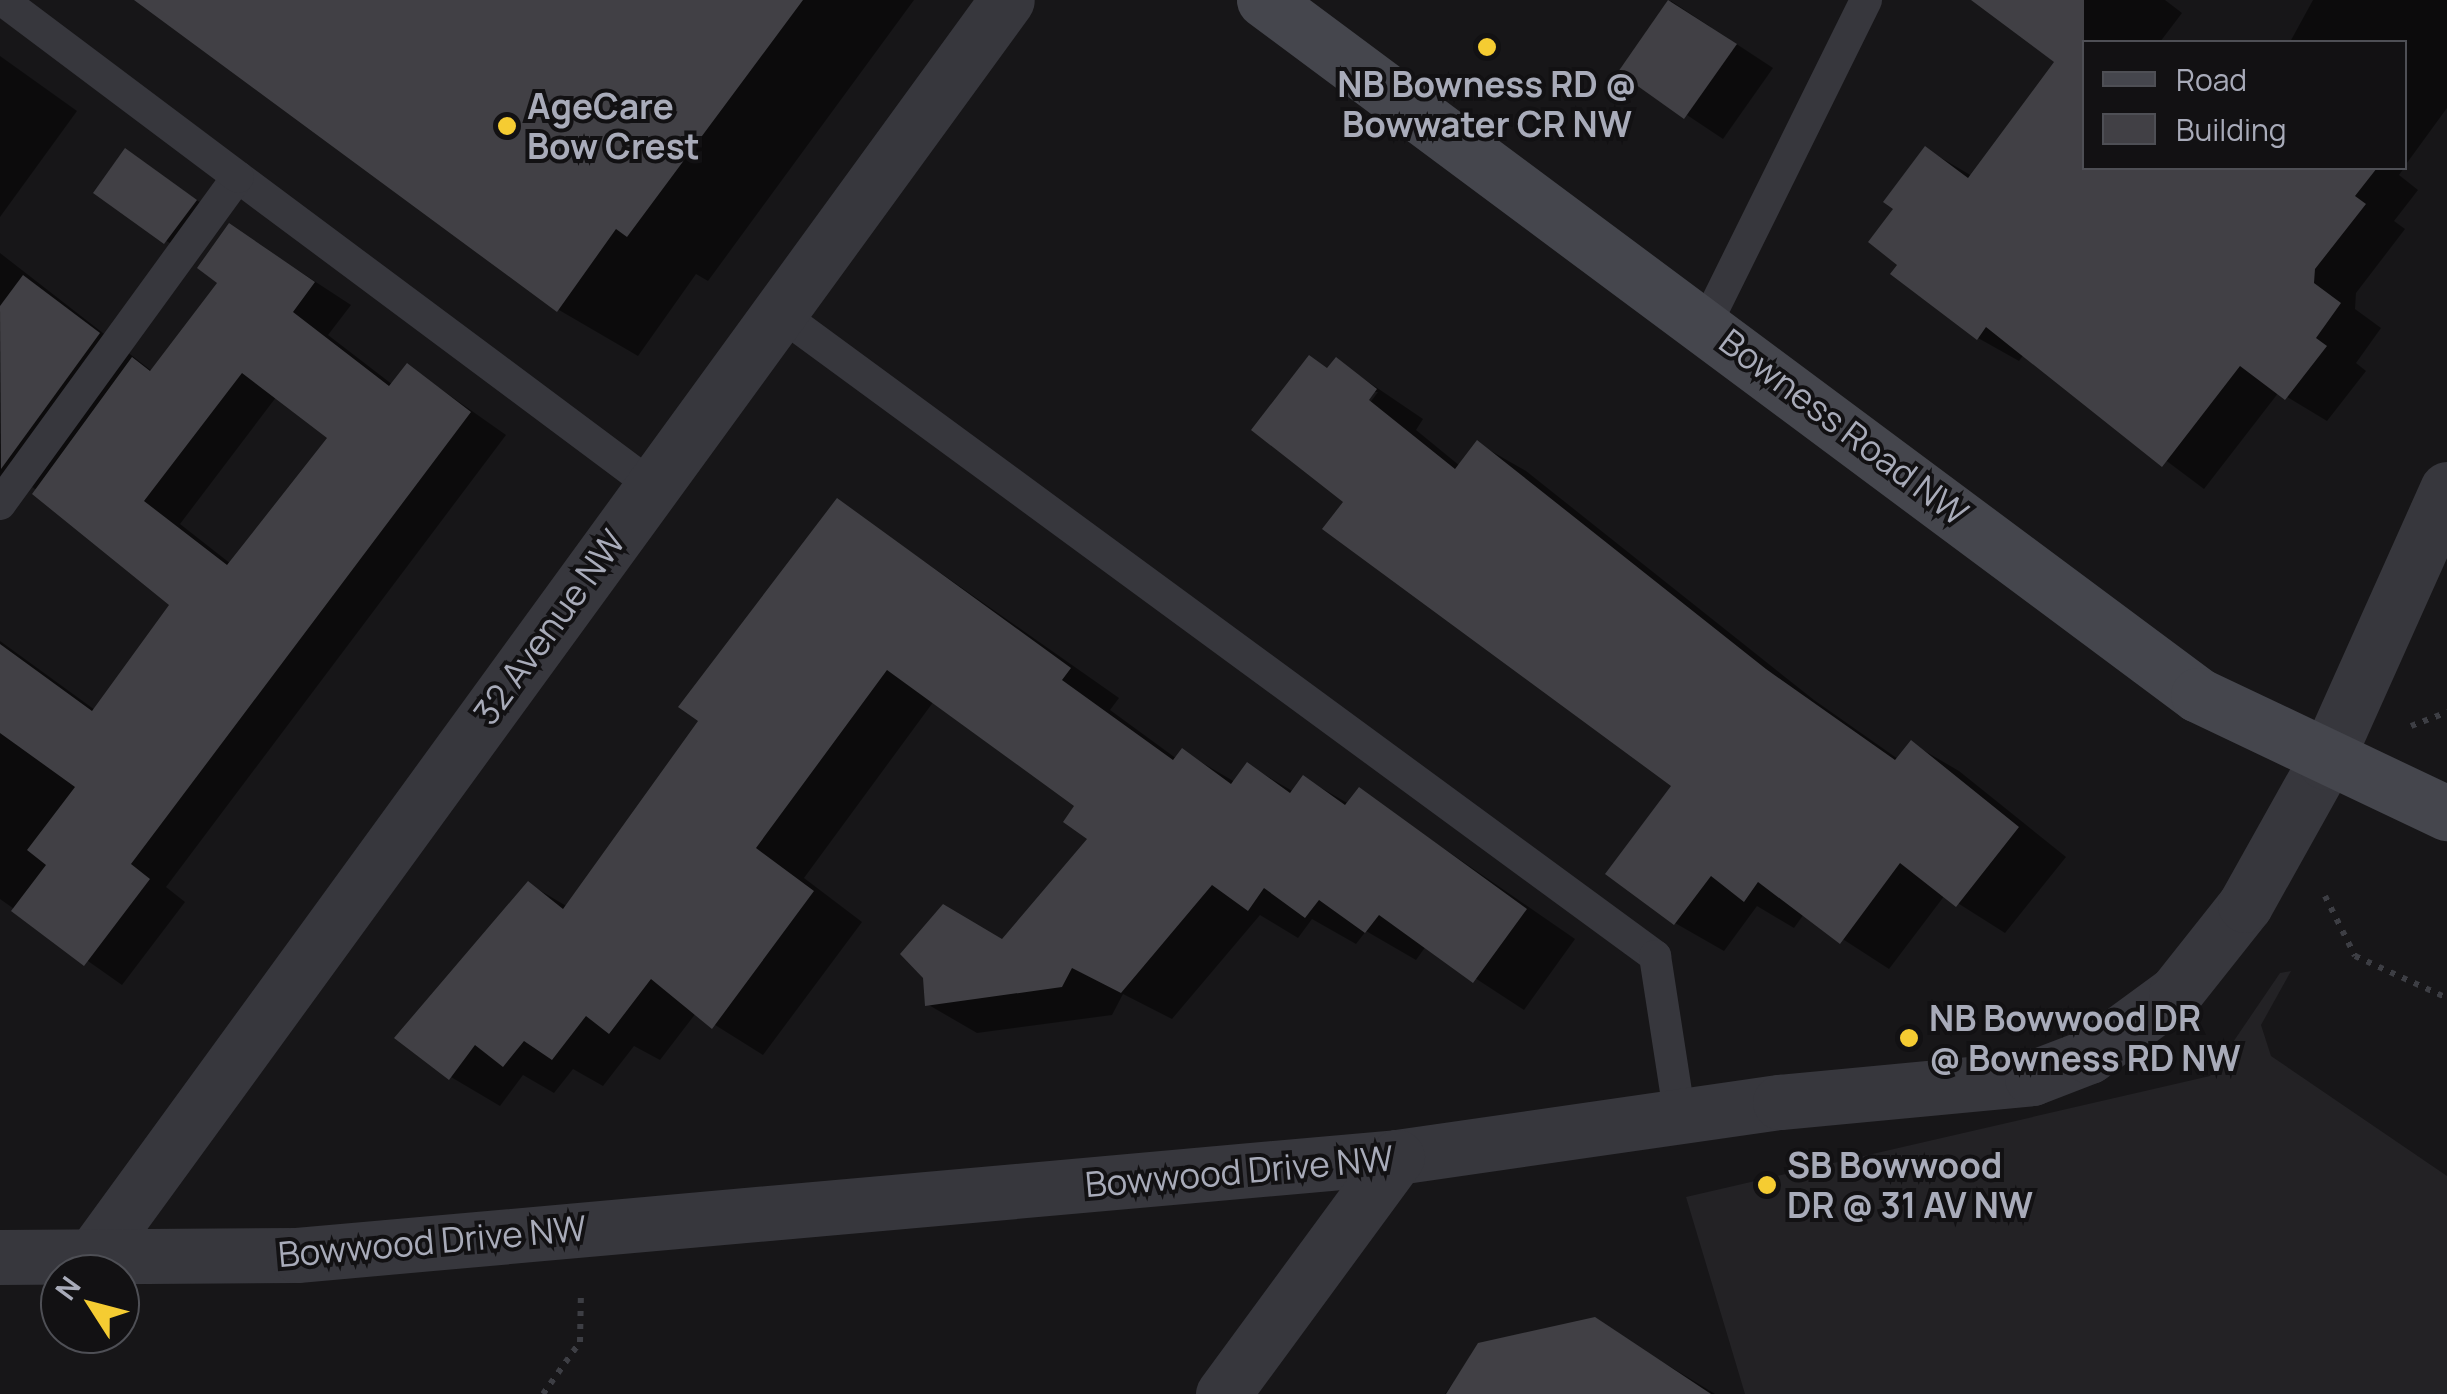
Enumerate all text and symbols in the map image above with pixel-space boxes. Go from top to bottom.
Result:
marker: NB Bowness RD @ Bowwater CR NW [1476,36,1498,58]
legend [2082,40,2407,170]
text: Road [2176,59,2247,100]
place label: NB Bowness RD @ Bowwater CR NW [1337,63,1637,145]
place label: AgeCare Bow Crest [527,85,700,167]
text: Building [2176,109,2287,150]
marker: AgeCare Bow Crest [496,115,518,137]
street label: Bowness Road NW [1712,320,1976,534]
street label: 32 Avenue NW [464,522,634,732]
place label: NB Bowwood DR @ Bowness RD NW [1929,997,2241,1079]
marker: NB Bowwood DR @ Bowness RD NW [1898,1027,1920,1049]
street label: Bowwood Drive NW [1083,1137,1395,1205]
place label: SB Bowwood DR @ 31 AV NW [1787,1144,2033,1226]
marker: SB Bowwood DR @ 31 AV NW [1756,1174,1778,1196]
street label: Bowwood Drive NW [276,1207,588,1275]
north arrow [40,1254,140,1354]
text: N [46,1268,89,1307]

